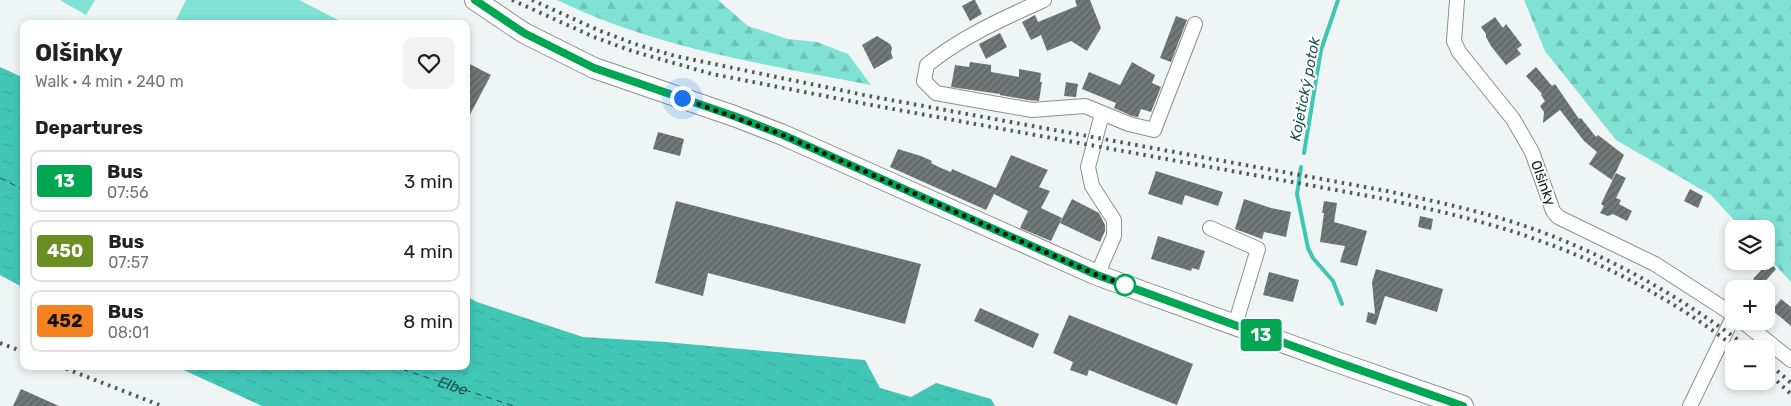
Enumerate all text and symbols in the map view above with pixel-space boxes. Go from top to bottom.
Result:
water label: Kojetický potok [1286,35,1324,143]
button: heart [403,37,455,89]
text: Olšinky [35,39,123,67]
text: Walk · 4 min · 240 m [35,72,184,91]
your location [670,86,695,111]
text: Departures [35,116,143,139]
street label: Olšinky [1527,158,1559,208]
text: Bus [107,160,143,183]
text: 13 [54,170,75,192]
text: 3 min [404,170,453,193]
text: 07:56 [107,183,149,202]
map controls [1725,220,1775,390]
button: layers [1725,220,1775,270]
text: Bus [108,230,144,253]
text: 450 [47,240,83,262]
text: 4 min [404,240,453,263]
text: 07:57 [108,253,148,272]
unlabelled marker [1114,274,1136,296]
button: + [1725,280,1775,330]
text: Bus [108,300,144,323]
text: 452 [47,310,83,332]
text: 8 min [403,310,453,333]
line badge: 13 [1238,319,1284,351]
text: 08:01 [108,323,149,342]
text: 13 [1251,324,1271,346]
button: − [1725,340,1775,390]
water label: Elbe [436,373,470,399]

